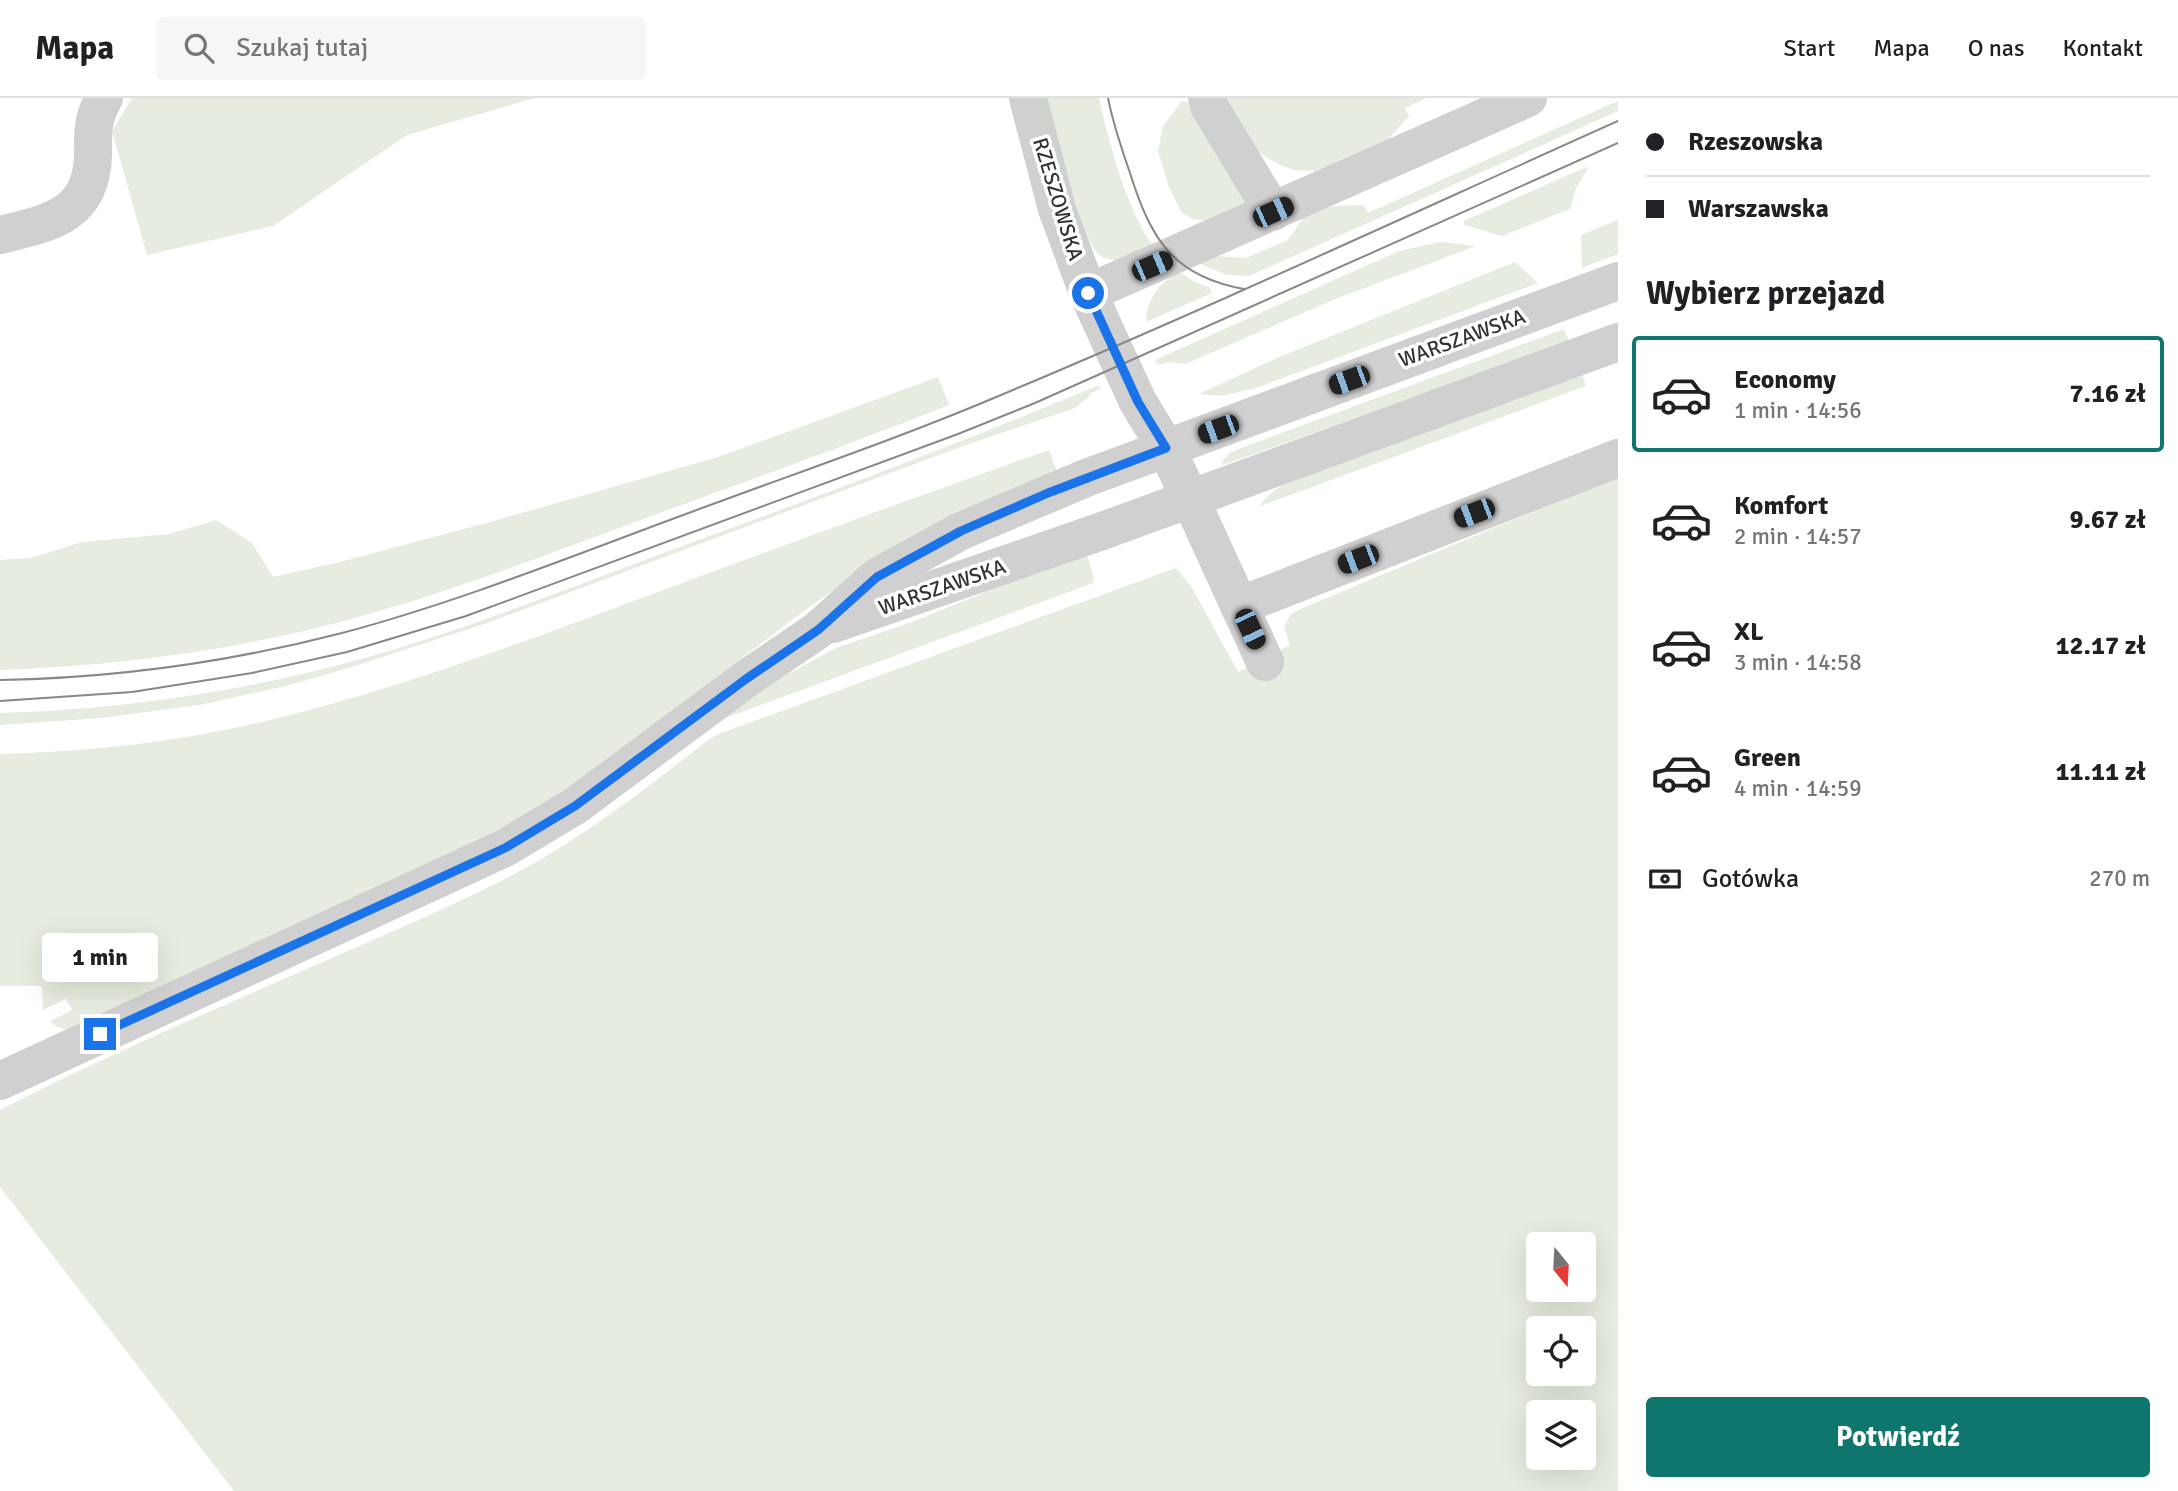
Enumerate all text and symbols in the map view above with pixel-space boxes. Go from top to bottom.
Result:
search box [156,17,646,80]
text: Mapa [35,28,114,69]
icon: search [180,29,218,67]
text: Szukaj tutaj [236,32,368,64]
text: Start [1784,33,1835,63]
text: Mapa [1873,33,1930,63]
text: O nas [1968,33,2025,63]
text: Kontakt [2063,33,2143,63]
text: Rzeszowska [1688,126,1823,158]
street label: RZESZOWSKA [1027,134,1089,264]
text: Warszawska [1688,193,1829,225]
car [1250,194,1297,230]
car [1129,248,1176,284]
text: Wybierz przejazd [1646,274,1885,313]
route start [1072,277,1104,309]
street label: WARSZAWSKA [1395,303,1529,373]
car [1326,363,1373,397]
icon: car [1650,363,1713,426]
text: Economy [1734,364,1836,396]
text: 7.16 zł [2070,378,2146,410]
text: 1 min · 14:56 [1734,396,1862,425]
car [1195,412,1242,446]
icon: car [1650,489,1713,552]
text: Komfort [1734,490,1828,522]
car [1451,496,1498,530]
text: 9.67 zł [2070,504,2146,536]
text: 2 min · 14:57 [1734,522,1862,551]
car [1335,542,1382,576]
street label: WARSZAWSKA [875,553,1009,621]
car [1232,606,1269,652]
icon: car [1650,615,1713,678]
text: XL [1734,616,1764,648]
text: 12.17 zł [2055,630,2146,662]
text: 3 min · 14:58 [1734,648,1862,677]
icon: car [1650,741,1713,804]
text: Green [1734,742,1801,774]
text: 11.11 zł [2055,756,2146,788]
text: 4 min · 14:59 [1734,774,1862,803]
icon: cash [1646,860,1684,898]
text: Gotówka [1702,863,1799,895]
text: 270 m [2089,864,2150,893]
callout: 1 min [42,932,158,982]
text: 1 min [72,943,128,972]
route end [84,1018,116,1050]
north arrow [1526,1232,1596,1302]
map controls [1526,1232,1596,1470]
button: locate [1526,1316,1596,1386]
button: Potwierdź [1646,1397,2150,1477]
button: layers [1526,1400,1596,1470]

